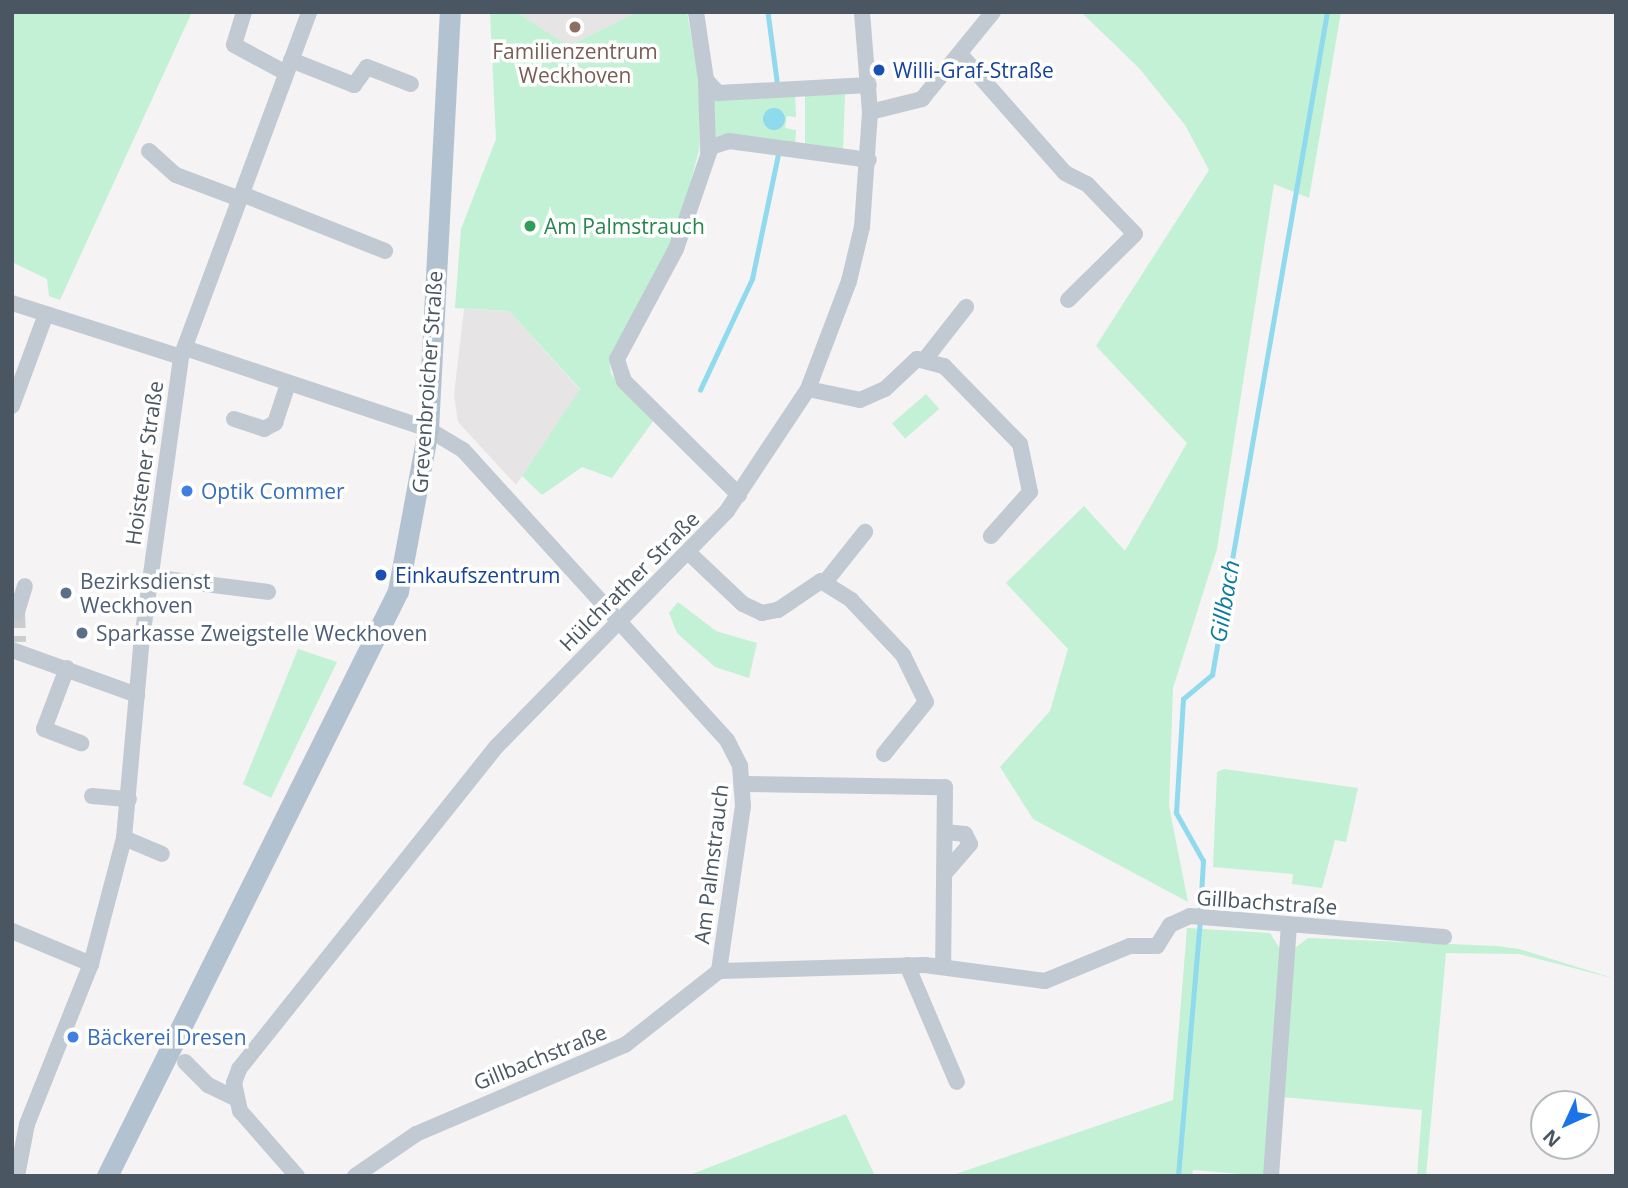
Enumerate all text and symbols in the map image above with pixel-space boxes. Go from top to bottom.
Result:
marker: Familienzentrum Weckhoven [567,19,583,35]
place label: Familienzentrum Weckhoven [492,38,658,88]
place label: Willi-Graf-Straße [893,57,1054,83]
marker: Willi-Graf-Straße [871,62,887,78]
place label: Am Palmstrauch [544,213,705,239]
marker: Am Palmstrauch [522,218,538,234]
street label: Grevenbroicher Straße [407,270,447,494]
street label: Hoistener Straße [120,379,168,547]
place label: Optik Commer [201,478,345,504]
marker: Optik Commer [179,483,195,499]
street label: Hülchrather Straße [554,506,704,656]
water label: Gillbach [1203,558,1245,644]
place label: Einkaufszentrum [395,562,560,588]
marker: Einkaufszentrum [373,567,389,583]
place label: Bezirksdienst Weckhoven [80,568,210,618]
marker: Bezirksdienst Weckhoven [58,585,74,601]
place label: Sparkasse Zweigstelle Weckhoven [96,620,427,646]
marker: Sparkasse Zweigstelle Weckhoven [74,625,90,641]
street label: Am Palmstrauch [689,783,733,945]
street label: Gillbachstraße [1196,885,1338,919]
street label: Gillbachstraße [470,1019,610,1095]
place label: Bäckerei Dresen [87,1024,247,1050]
marker: Bäckerei Dresen [65,1029,81,1045]
north arrow [1530,1090,1600,1160]
text: N [1537,1124,1566,1153]

